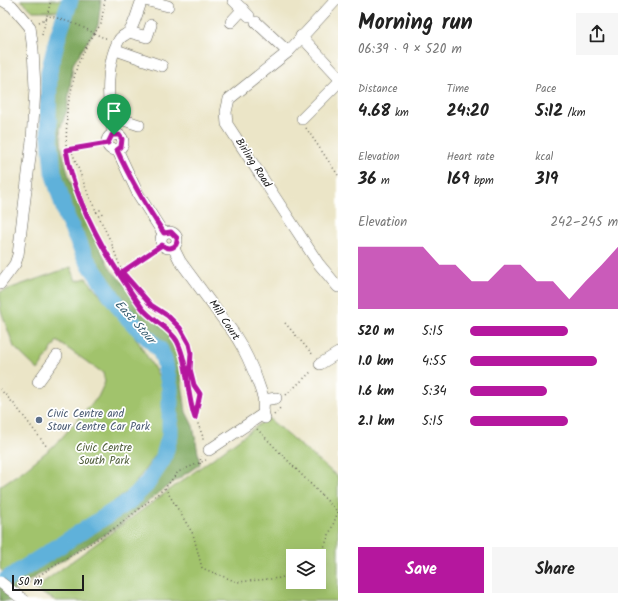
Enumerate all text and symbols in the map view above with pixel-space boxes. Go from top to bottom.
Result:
text: Morning run [358,6,473,41]
button: share [576,13,618,55]
text: 06:39 · 9 × 520 m [358,39,462,60]
text: Distance [358,80,398,98]
text: Time [447,80,469,98]
text: Pace [535,80,556,98]
pin [97,94,131,135]
text: 4.68 [358,98,391,125]
text: 24:20 [447,98,489,125]
text: 5:12 [535,98,563,125]
icon: arrive [103,100,125,122]
text: km [391,104,409,122]
text: /km [563,104,585,122]
street label: Birling Road [230,135,276,192]
text: Elevation [358,148,400,166]
text: Heart rate [447,148,494,166]
text: kcal [535,148,553,166]
text: 36 [358,166,377,193]
text: 169 [447,166,470,193]
text: 319 [535,166,558,193]
text: m [377,172,390,190]
text: bpm [470,172,494,190]
text: Elevation [358,212,407,233]
text: 242–245 m [551,212,618,233]
water label: East Stour [110,296,162,350]
street label: Mill Court [204,296,245,345]
text: 520 m [358,321,394,342]
text: 5:15 [422,321,443,342]
text: 1.0 km [358,351,394,372]
text: 4:55 [422,351,446,372]
text: 1.6 km [358,381,394,402]
text: 5:34 [422,381,447,402]
place label: Civic Centre and Stour Centre Car Park [47,405,151,436]
text: 2.1 km [358,411,395,432]
text: 5:15 [422,411,443,432]
marker: Civic Centre and Stour Centre Car Park [34,415,44,425]
park label: Civic Centre South Park [76,439,132,470]
button: Save [358,547,484,593]
button: Share [492,547,618,593]
map controls [286,549,326,589]
button: layers [286,549,326,589]
scale bar [12,573,84,592]
text: 50 m [18,573,43,591]

